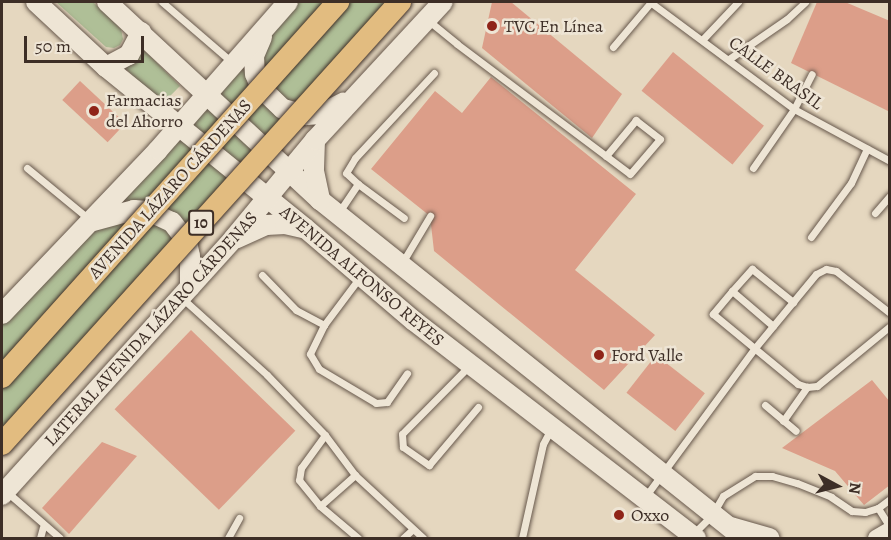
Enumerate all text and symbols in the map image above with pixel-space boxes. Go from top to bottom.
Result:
place label: TVC En Línea [504,15,603,37]
marker: TVC En Línea [485,19,499,33]
scale bar [27,24,147,62]
street label: CALLE BRASIL [725,32,827,114]
text: 50 m [35,34,71,58]
place label: Farmacias del Ahorro [106,90,183,132]
street label: AVENIDA LÁZARO CÁRDENAS [84,95,256,283]
marker: Farmacias del Ahorro [87,104,101,118]
street label: AVENIDA ALFONSO REYES [276,201,448,351]
street label: LATERAL AVENIDA LÁZARO CÁRDENAS [40,207,262,451]
road number: 10 [188,210,214,236]
place label: Ford Valle [611,344,683,366]
marker: Ford Valle [592,348,606,362]
north arrow [807,456,867,516]
text: N [843,481,866,495]
place label: Oxxo [631,504,669,526]
marker: Oxxo [612,508,626,522]

